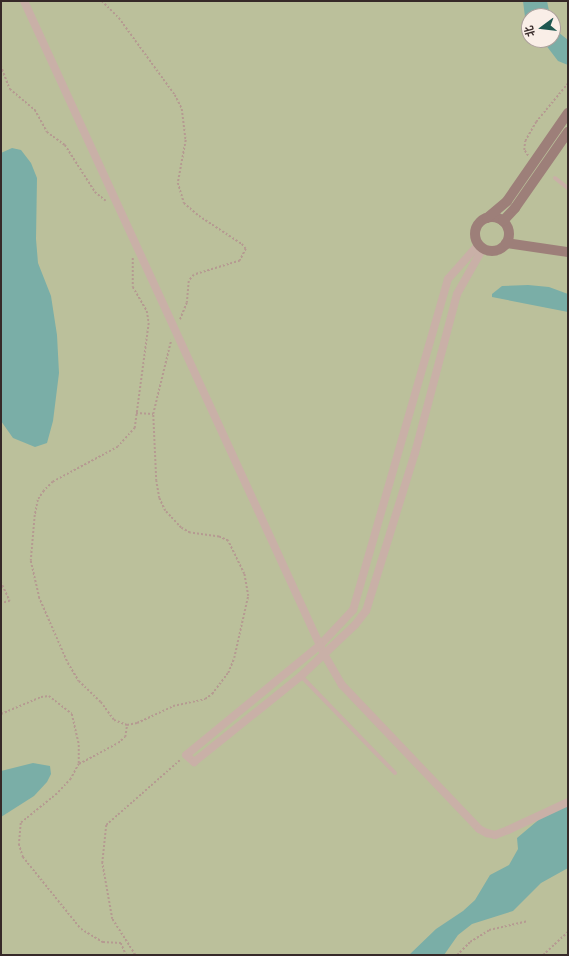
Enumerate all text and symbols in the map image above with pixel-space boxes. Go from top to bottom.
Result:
north arrow [521,8,561,48]
text: 北 [522,24,538,38]

